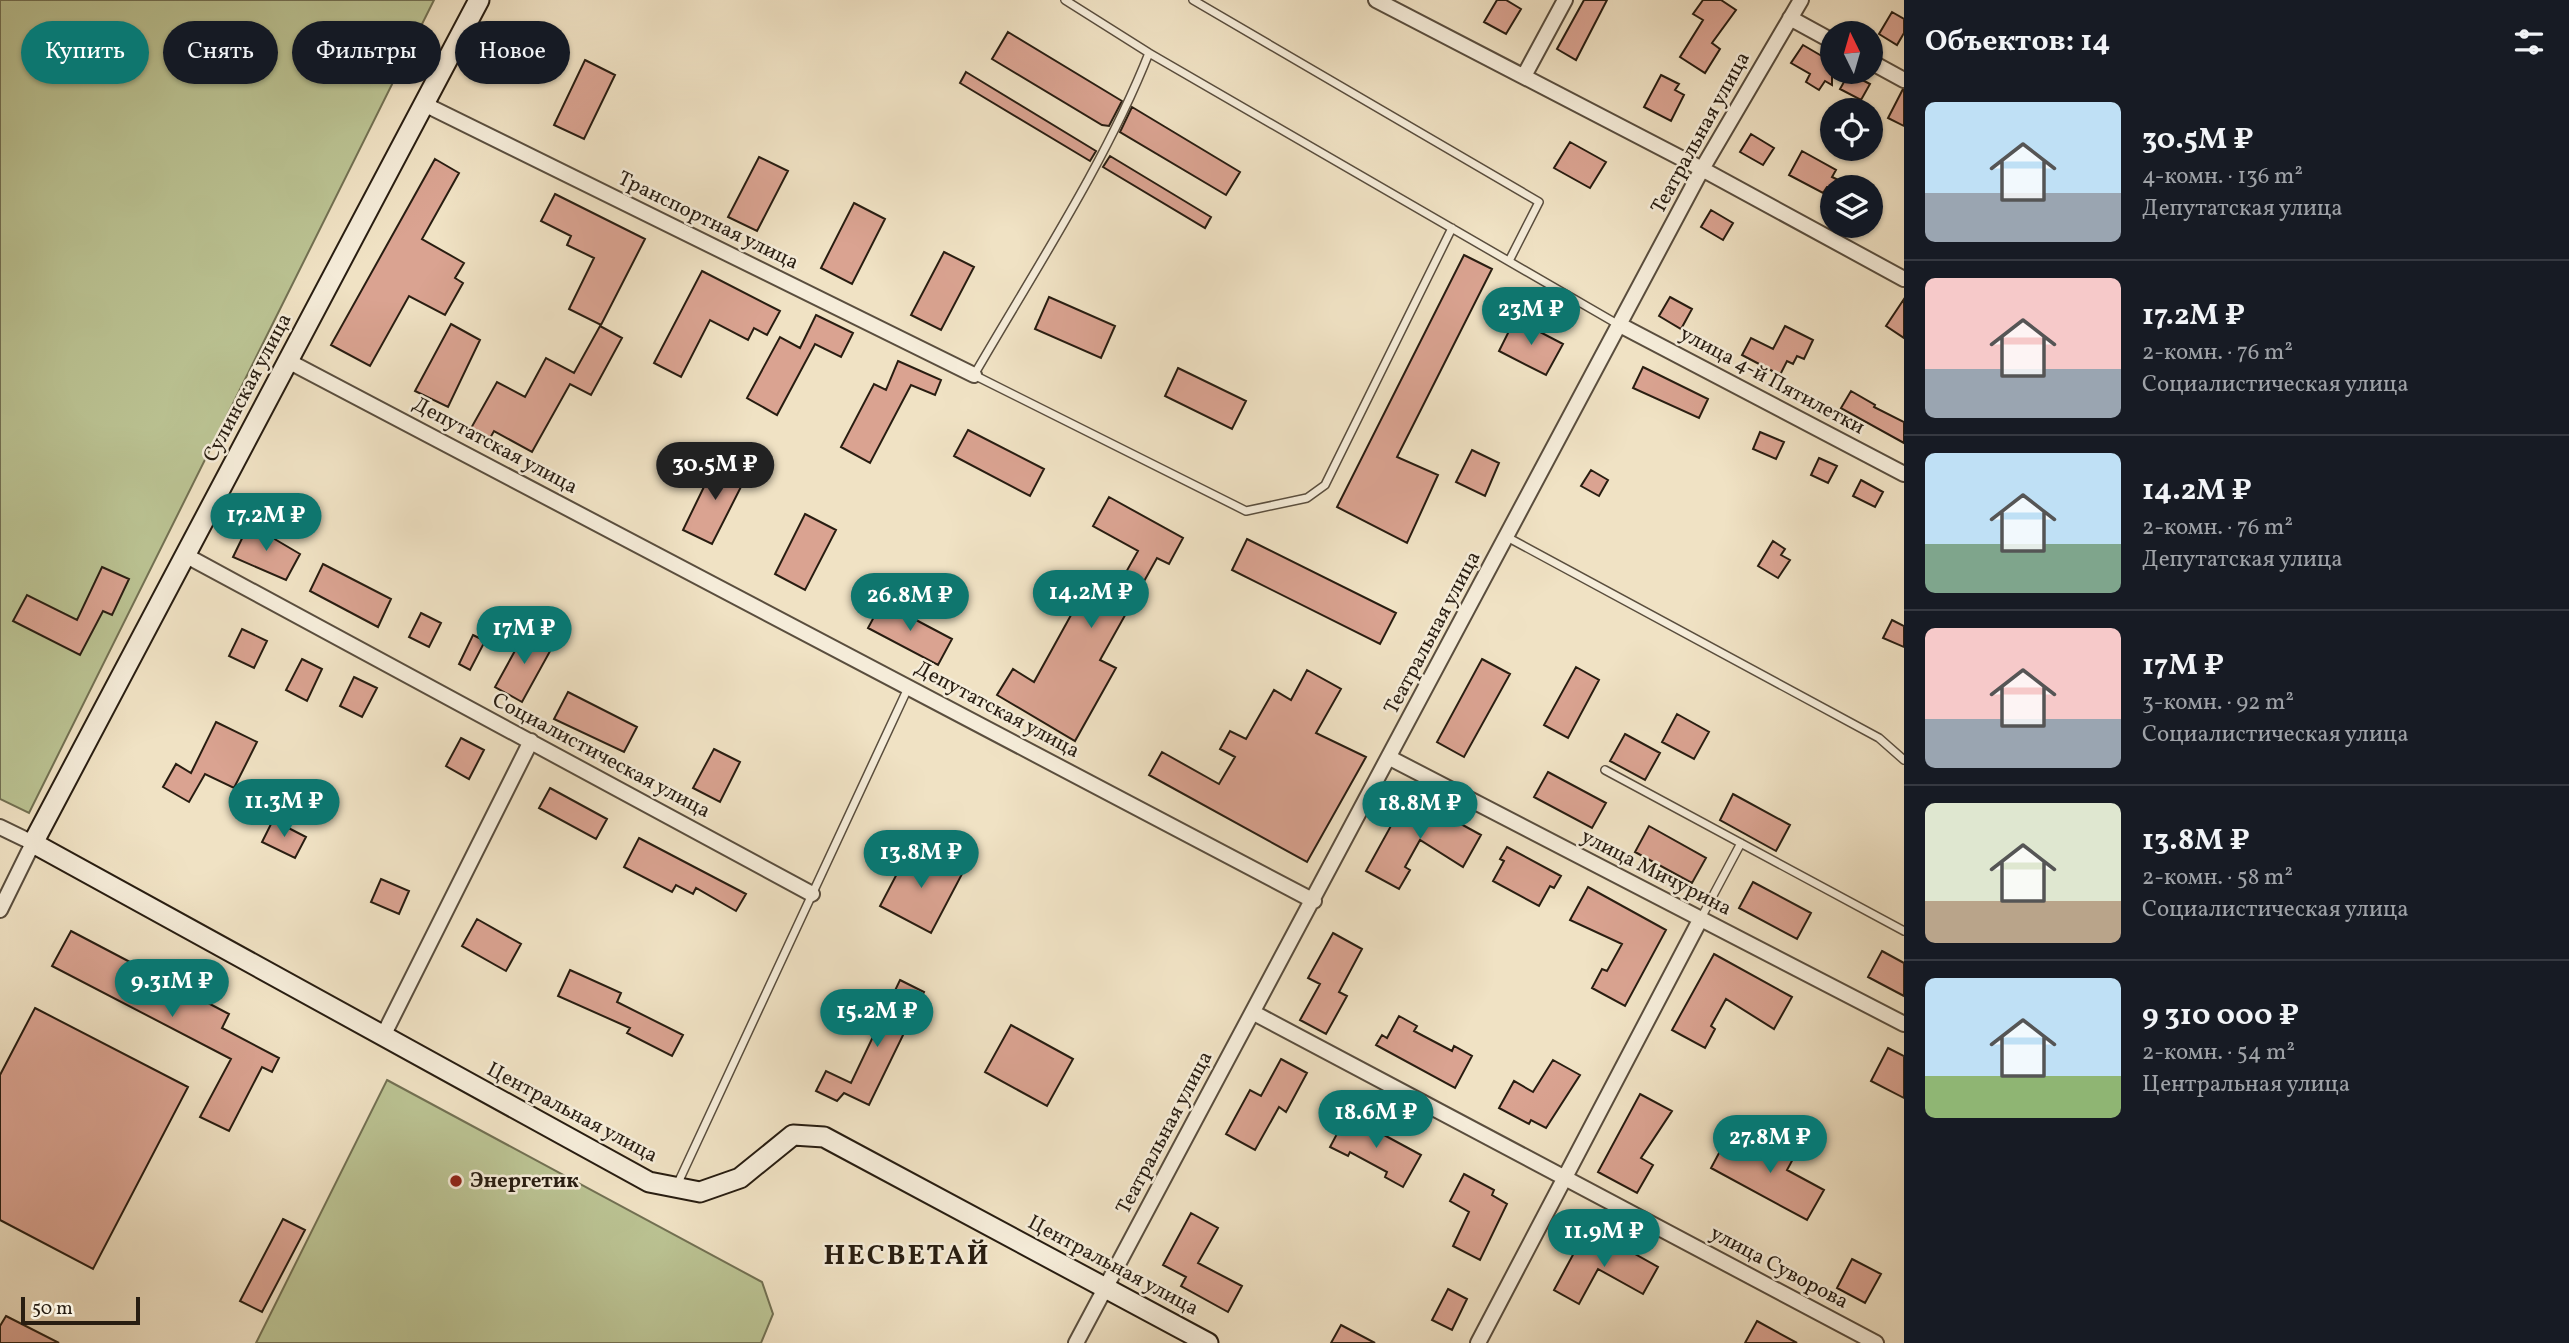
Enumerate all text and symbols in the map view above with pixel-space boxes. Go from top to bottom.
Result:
chip: Купить [21,21,149,84]
chip: Снять [163,21,278,84]
chip: Фильтры [292,21,441,84]
chip: Новое [455,21,570,84]
north arrow [1820,21,1883,84]
map controls [1820,21,1883,238]
text: Объектов: 14 [1925,21,2110,63]
icon: filters [2510,23,2548,61]
street label: Театральная улица [1644,47,1758,219]
button: locate [1820,98,1883,161]
text: 30.5M ₽ [2142,119,2254,161]
icon: home [1981,130,2065,214]
text: 4-комн. · 136 m² [2142,161,2303,193]
street label: Транспортная улица [613,165,803,277]
button: layers [1820,175,1883,238]
text: Депутатская улица [2142,193,2343,225]
pin: 23M ₽ [1482,288,1580,347]
text: 23M ₽ [1498,294,1564,326]
text: 17.2M ₽ [2142,295,2245,337]
icon: home [1981,306,2065,390]
street label: Сулинская улица [197,308,299,468]
street label: улица 4-й Пятилетки [1674,320,1870,442]
text: 2-комн. · 76 m² [2142,337,2293,369]
text: Социалистическая улица [2142,369,2409,401]
street label: Депутатская улица [407,390,583,502]
pin: 30.5M ₽ [650,442,780,502]
text: 30.5M ₽ [672,449,758,481]
text: 14.2M ₽ [2142,470,2252,512]
icon: home [1981,481,2065,565]
pin: 17.2M ₽ [201,494,331,553]
text: 17.2M ₽ [226,500,306,532]
text: 2-комн. · 76 m² [2142,512,2293,544]
text: Депутатская улица [2142,544,2343,576]
street label: Театральная улица [1378,546,1488,720]
pin: 14.2M ₽ [1026,570,1156,630]
pin: 26.8M ₽ [845,574,975,633]
text: 14.2M ₽ [1049,577,1133,609]
text: 26.8M ₽ [867,580,953,612]
pin: 17M ₽ [475,606,573,666]
text: 17M ₽ [493,613,555,645]
text: 17M ₽ [2142,645,2224,687]
street label: Депутатская улица [909,654,1085,766]
icon: home [1981,656,2065,740]
street label: Социалистическая улица [487,686,715,826]
text: 3-комн. · 92 m² [2142,687,2294,719]
text: Социалистическая улица [2142,719,2409,751]
pin: 11.3M ₽ [219,780,349,839]
pin: 18.8M ₽ [1355,782,1485,841]
text: 11.3M ₽ [245,786,323,818]
text: 18.8M ₽ [1378,788,1462,820]
text: 13.8M ₽ [2142,820,2250,862]
street label: улица Мичурина [1576,823,1736,923]
pin: 13.8M ₽ [856,830,986,890]
icon: home [1981,831,2065,915]
text: 13.8M ₽ [880,837,962,869]
text: 2-комн. · 58 m² [2142,862,2293,894]
text: Социалистическая улица [2142,894,2409,926]
pin: 9.31M ₽ [107,960,237,1019]
text: 9.31M ₽ [131,966,213,998]
pin: 15.2M ₽ [812,990,942,1049]
text: 9 310 000 ₽ [2142,995,2299,1037]
text: 15.2M ₽ [836,996,918,1028]
icon: home [1981,1006,2065,1090]
text: 2-комн. · 54 m² [2142,1037,2295,1069]
street label: Театральная улица [1110,1046,1220,1220]
street label: Центральная улица [481,1056,663,1170]
text: Центральная улица [2142,1069,2350,1101]
pin: 18.6M ₽ [1311,1090,1441,1150]
text: 18.6M ₽ [1334,1097,1418,1129]
pin: 27.8M ₽ [1705,1116,1835,1175]
text: 27.8M ₽ [1729,1122,1811,1154]
place label: Энергетик [470,1167,579,1196]
marker: Энергетик [448,1173,464,1189]
street label: Центральная улица [1022,1209,1204,1323]
pin: 11.9M ₽ [1539,1210,1669,1269]
text: 11.9M ₽ [1564,1216,1644,1248]
street label: улица Суворова [1705,1219,1853,1317]
district label: НЕСВЕТАЙ [824,1237,990,1276]
scale bar [21,1294,140,1326]
text: 50 m [32,1296,73,1322]

